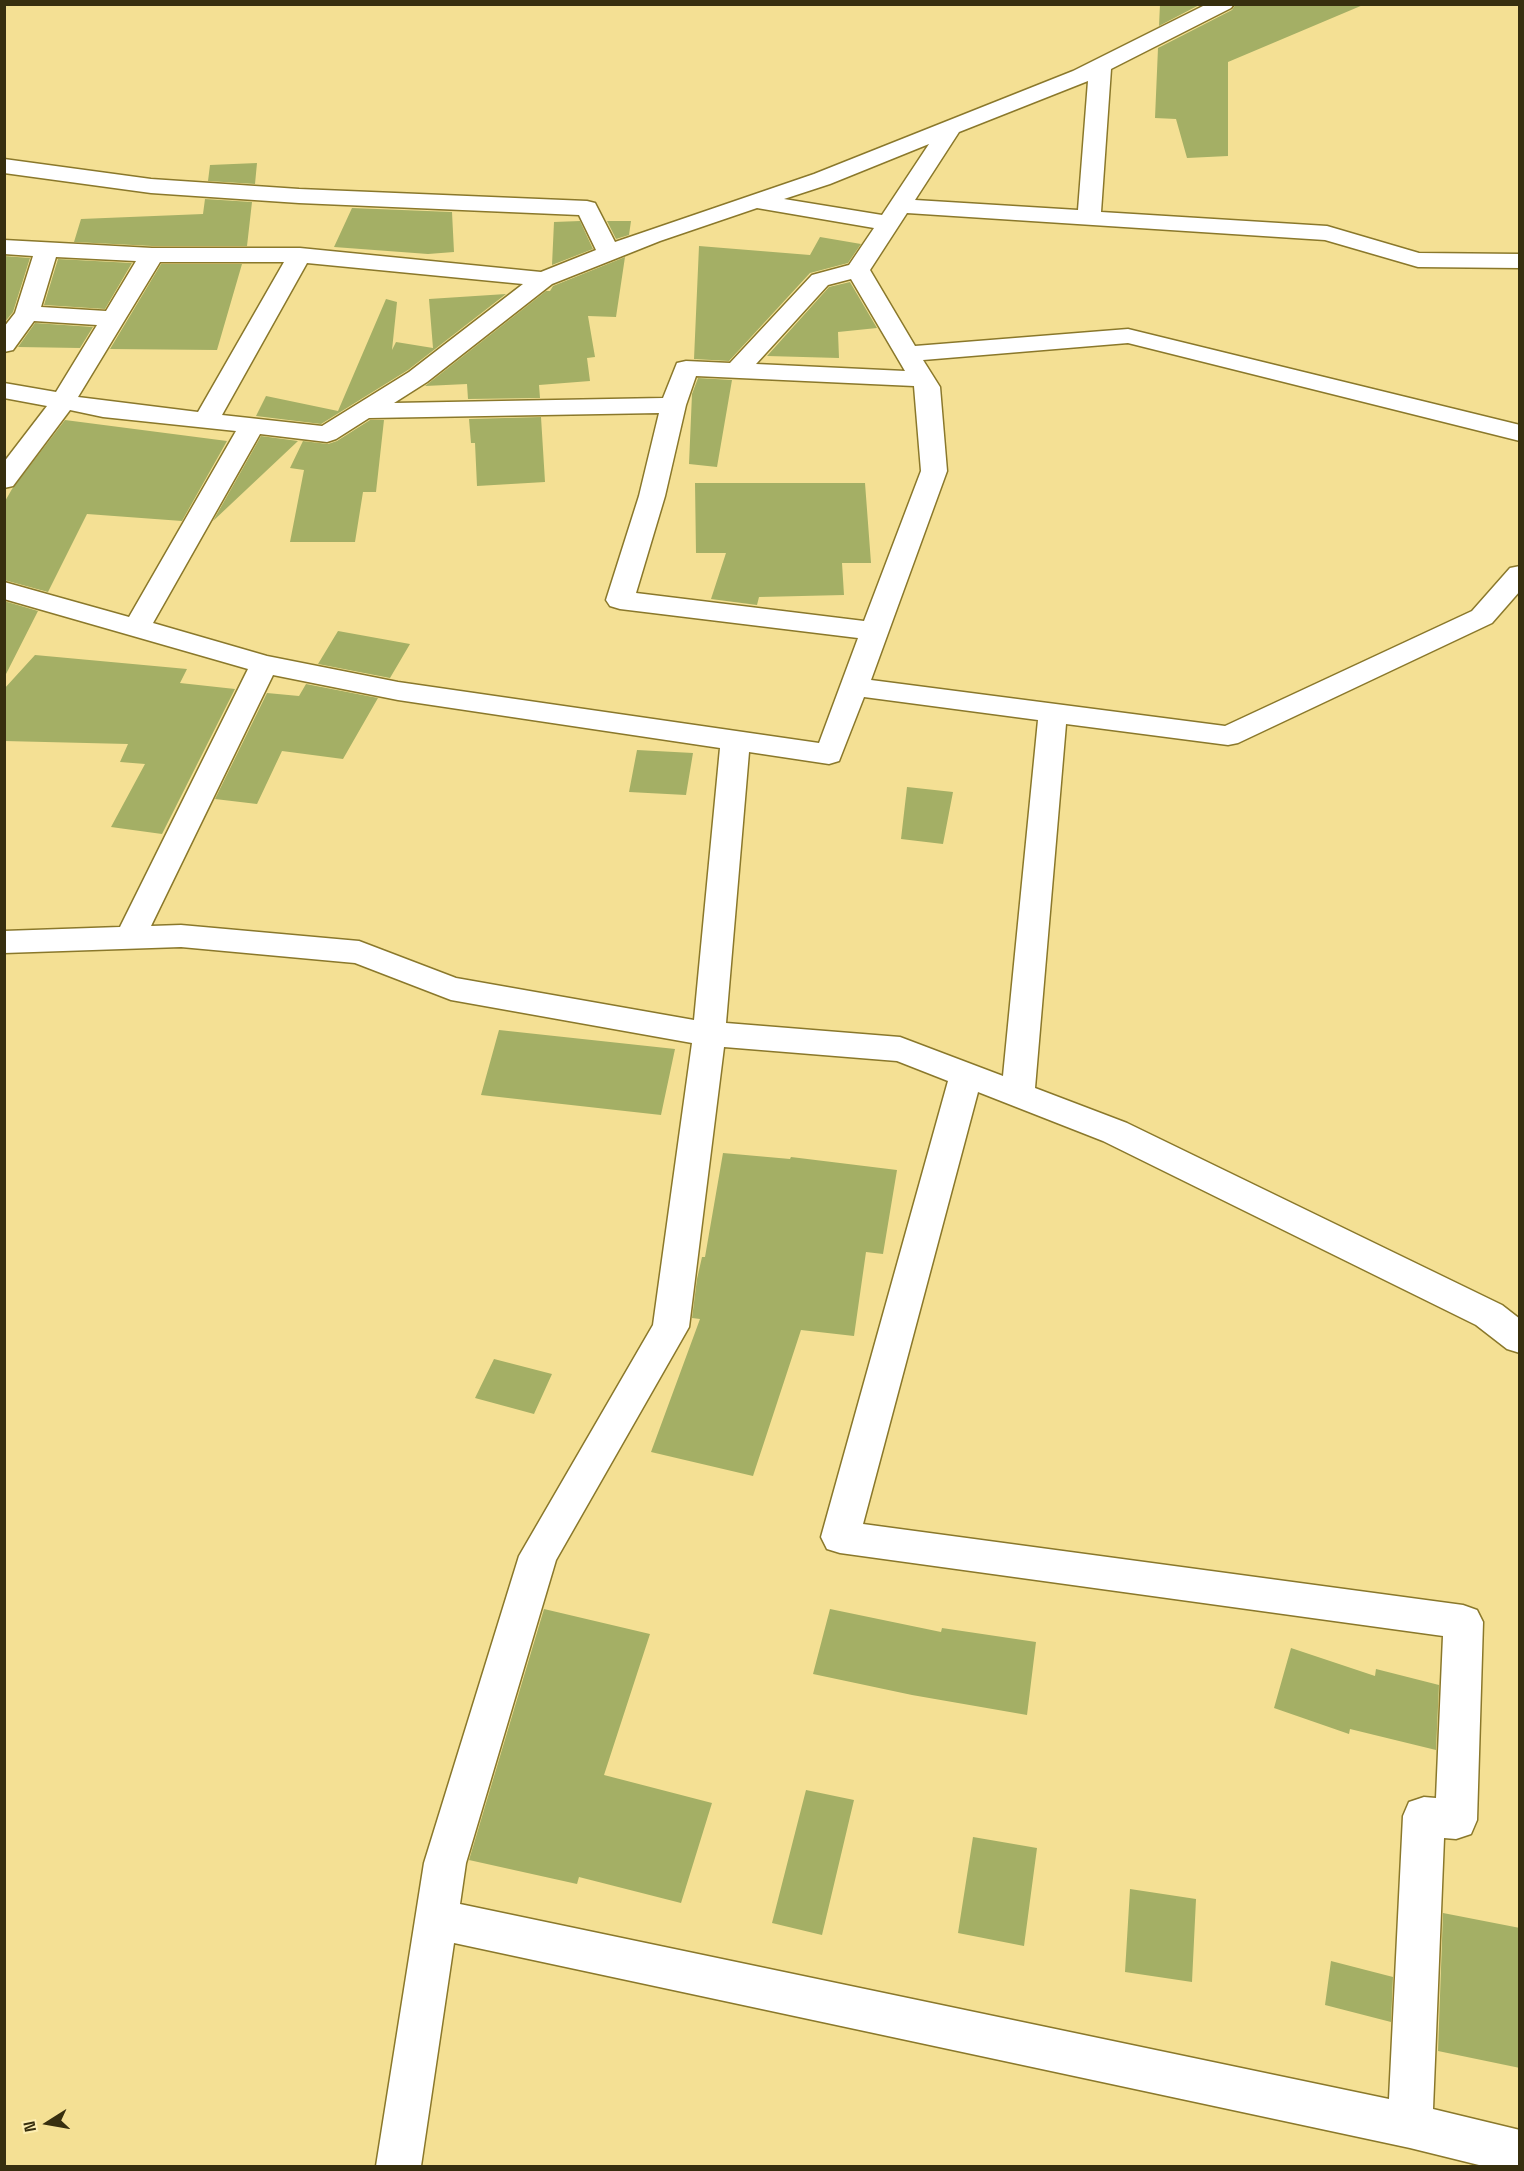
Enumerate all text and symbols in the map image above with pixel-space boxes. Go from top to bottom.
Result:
north arrow [18,2093,78,2153]
text: N [19,2119,41,2134]

